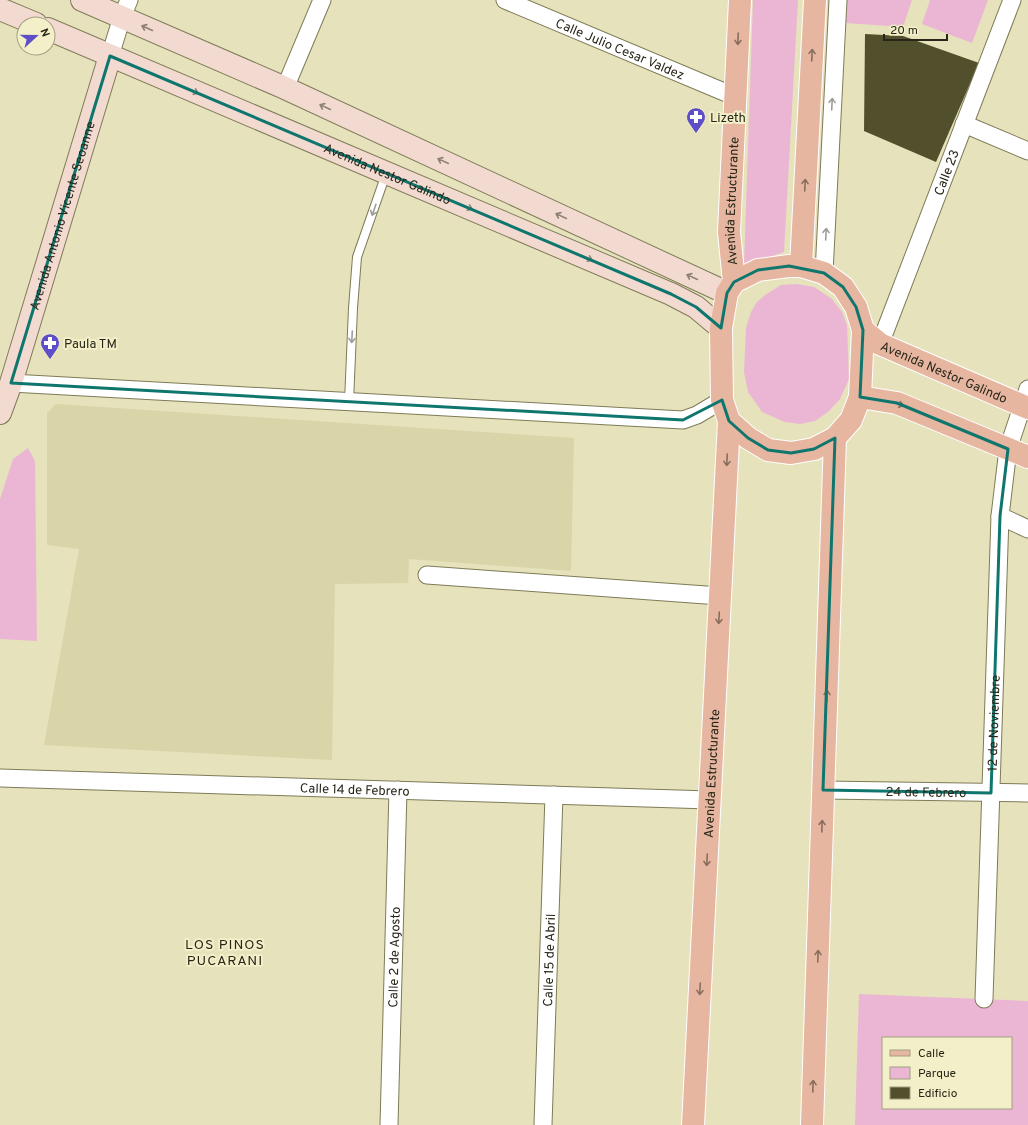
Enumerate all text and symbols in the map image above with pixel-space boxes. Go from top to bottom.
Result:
north arrow [16,16,56,56]
street label: Calle Julio Cesar Valdez [553,16,686,84]
scale bar [884,16,947,42]
text: 20 m [890,23,918,39]
one-way arrow [142,24,154,31]
text: N [36,27,52,39]
one-way arrow [734,32,742,45]
one-way arrow [808,49,815,62]
one-way arrow [186,87,198,95]
one-way arrow [829,98,836,111]
one-way arrow [319,103,331,110]
pharmacy icon: Lizeth [685,106,707,134]
place label: Lizeth [710,111,746,127]
street label: Avenida Antonio Vicente Seoanne [28,120,100,312]
street label: Avenida Estructurante [723,137,744,266]
street label: Avenida Nestor Galindo [321,141,453,209]
street label: Calle 23 [932,148,964,198]
one-way arrow [437,157,449,164]
one-way arrow [801,179,809,192]
one-way arrow [369,203,377,215]
one-way arrow [461,204,473,212]
one-way arrow [555,212,567,219]
one-way arrow [822,228,829,241]
one-way arrow [580,255,592,263]
one-way arrow [686,273,698,280]
one-way arrow [348,330,355,343]
pharmacy icon: Paula TM [39,332,61,360]
place label: Paula TM [64,337,117,353]
street label: Avenida Nestor Galindo [878,339,1009,408]
one-way arrow [892,401,905,408]
one-way arrow [723,453,730,466]
one-way arrow [715,611,722,624]
street label: 12 de Noviembre [986,675,1005,772]
one-way arrow [823,690,830,703]
street label: Avenida Estructurante [702,709,724,838]
street label: Calle 14 de Febrero [300,781,410,801]
street label: 24 de Febrero [885,785,966,802]
one-way arrow [818,820,826,833]
one-way arrow [704,853,711,866]
street label: Calle 2 de Agosto [386,906,405,1008]
street label: Calle 15 de Abril [541,914,560,1007]
district label: LOS PINOS PUCARANI [185,937,265,970]
one-way arrow [814,950,821,963]
one-way arrow [697,982,704,995]
legend [882,1037,1012,1109]
text: Calle [918,1046,945,1062]
text: Parque [918,1066,956,1082]
one-way arrow [809,1080,817,1093]
text: Edificio [918,1086,958,1102]

